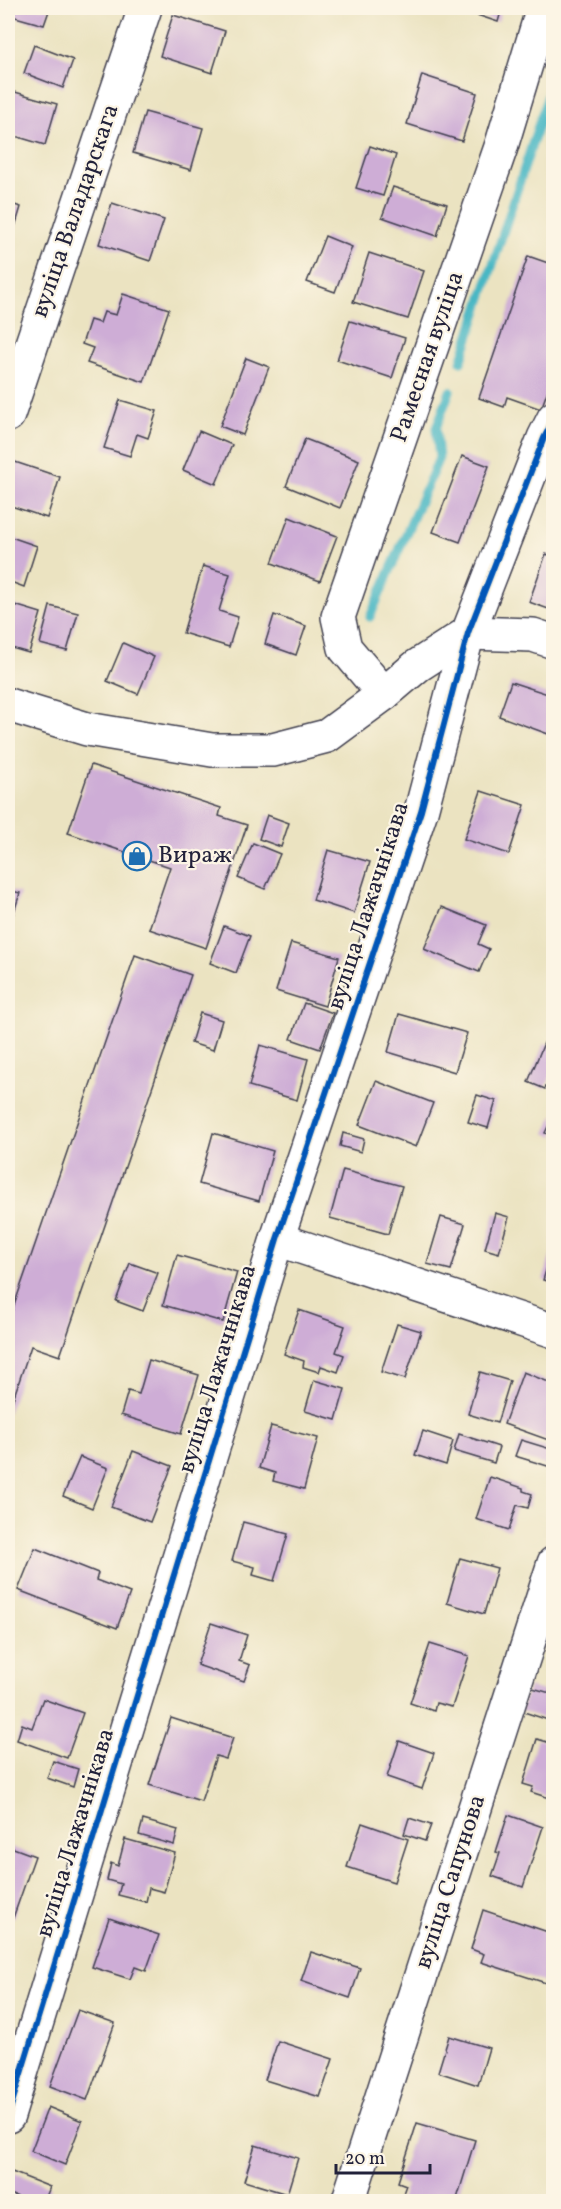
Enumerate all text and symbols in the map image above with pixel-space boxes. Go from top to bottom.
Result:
street label: вуліца Валадарскага [23,100,129,322]
street label: Рамесная вуліца [383,267,473,447]
street label: вуліца Лажачнікава [319,798,419,1014]
place label: Вираж [158,839,232,873]
shop icon: Вираж [121,840,153,872]
street label: вуліца Лажачнікава [170,1260,266,1478]
street label: вуліца Лажачнікава [28,1724,124,1942]
street label: вуліца Сапунова [407,1791,495,1973]
scale bar [336,2137,430,2175]
text: 20 m [345,2147,385,2172]

